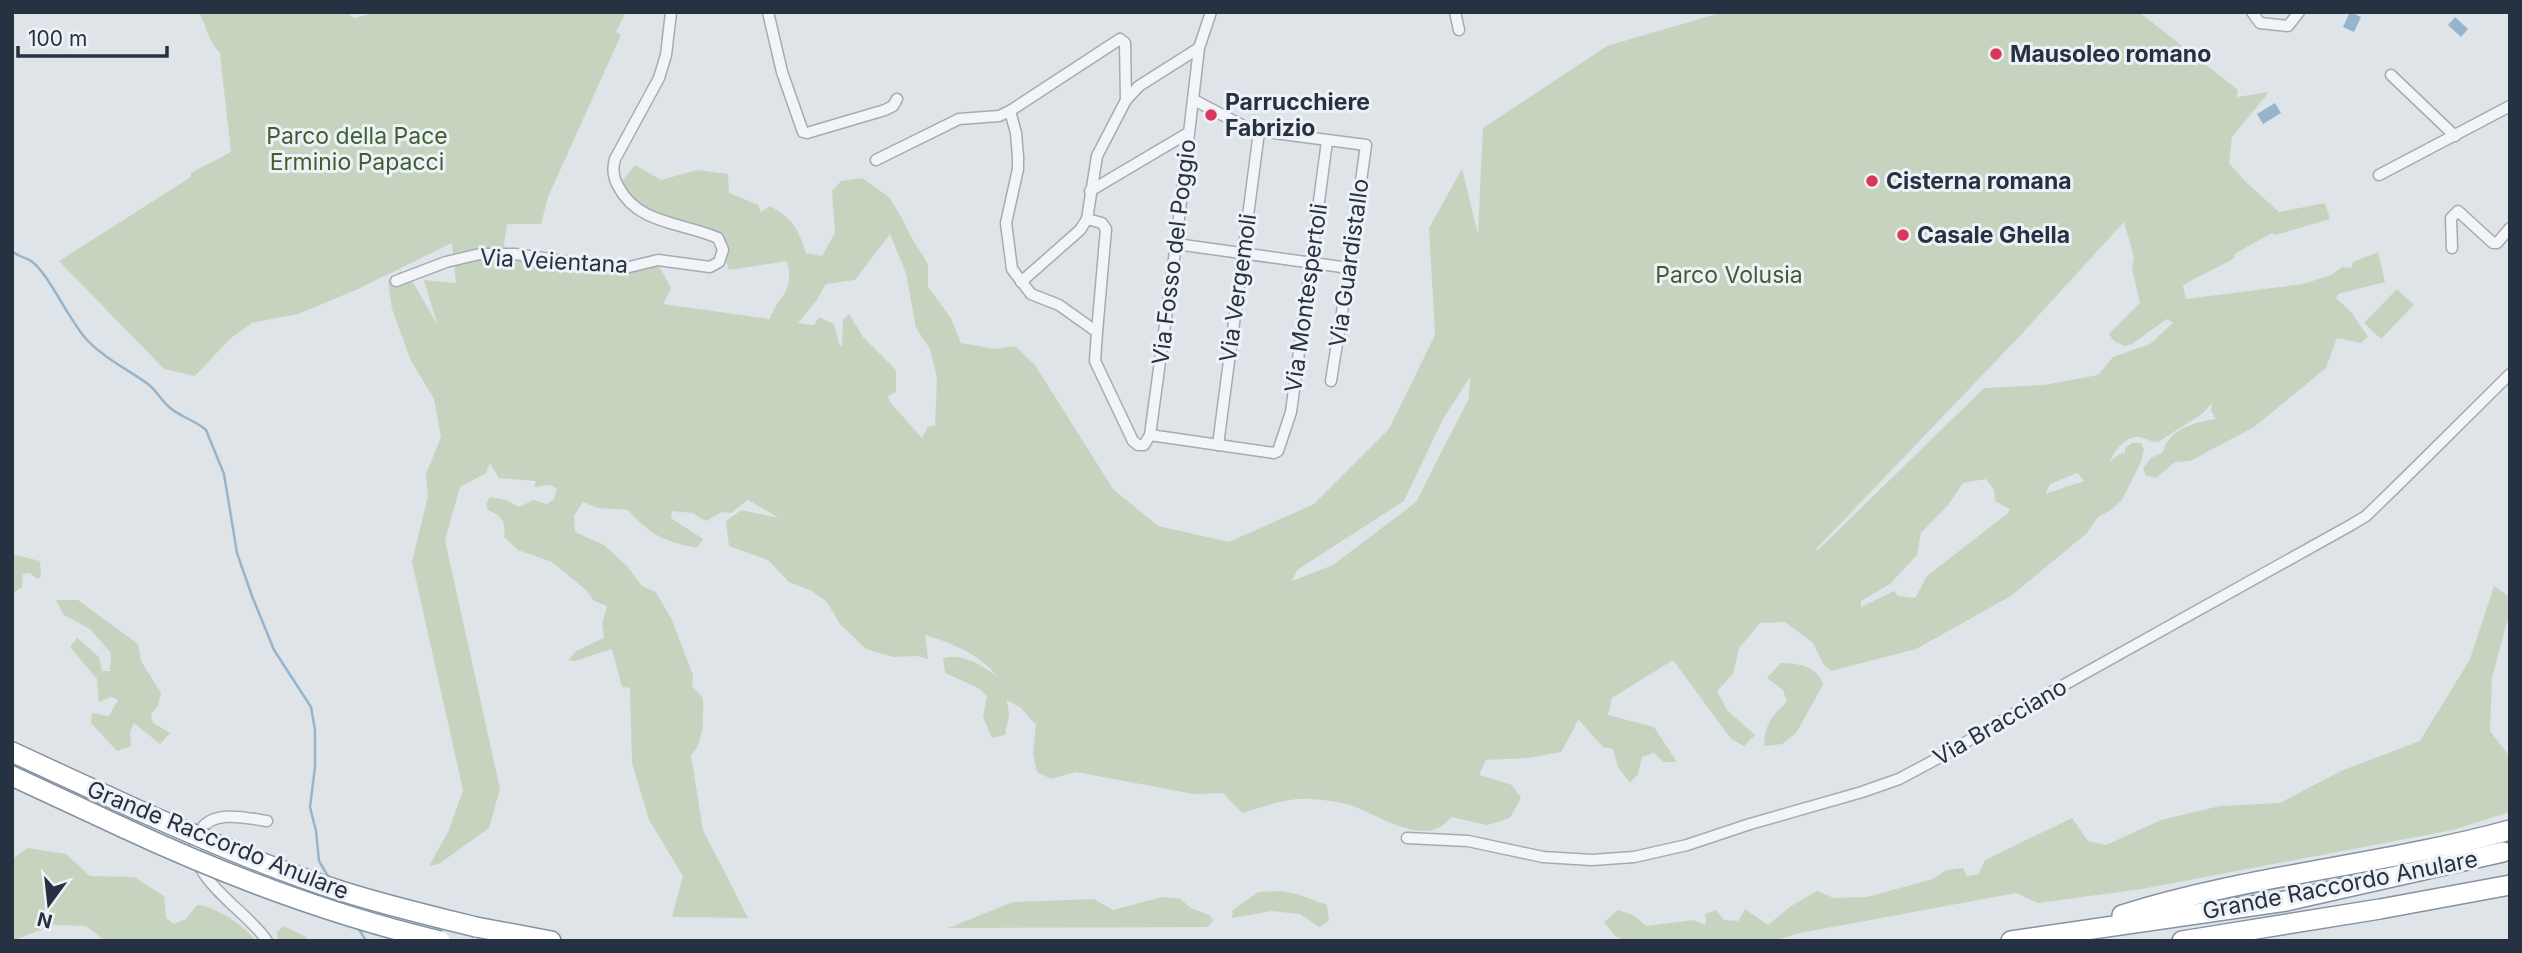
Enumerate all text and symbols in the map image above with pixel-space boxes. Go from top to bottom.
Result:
scale bar [18,14,166,58]
text: 100 m [28,26,87,51]
place label: Mausoleo romano [2010,40,2211,68]
marker: Mausoleo romano [1988,46,2004,62]
place label: Parrucchiere Fabrizio [1225,88,1370,142]
marker: Parrucchiere Fabrizio [1203,107,1219,123]
park label: Parco della Pace Erminio Papacci [266,122,448,176]
street label: Via Fosso del Poggio [1146,137,1202,367]
place label: Cisterna romana [1886,167,2072,195]
marker: Cisterna romana [1864,173,1880,189]
street label: Via Guardistallo [1323,177,1375,349]
street label: Via Montespertoli [1279,202,1333,394]
street label: Via Vergemoli [1214,212,1262,364]
place label: Casale Ghella [1917,221,2070,249]
marker: Casale Ghella [1895,227,1911,243]
street label: Via Veientana [479,243,629,279]
park label: Parco Volusia [1655,261,1803,289]
street label: Via Bracciano [1928,672,2072,772]
street label: Grande Raccordo Anulare [83,775,353,905]
street label: Grande Raccordo Anulare [2200,845,2480,925]
north arrow [14,869,84,939]
text: N [35,907,55,933]

